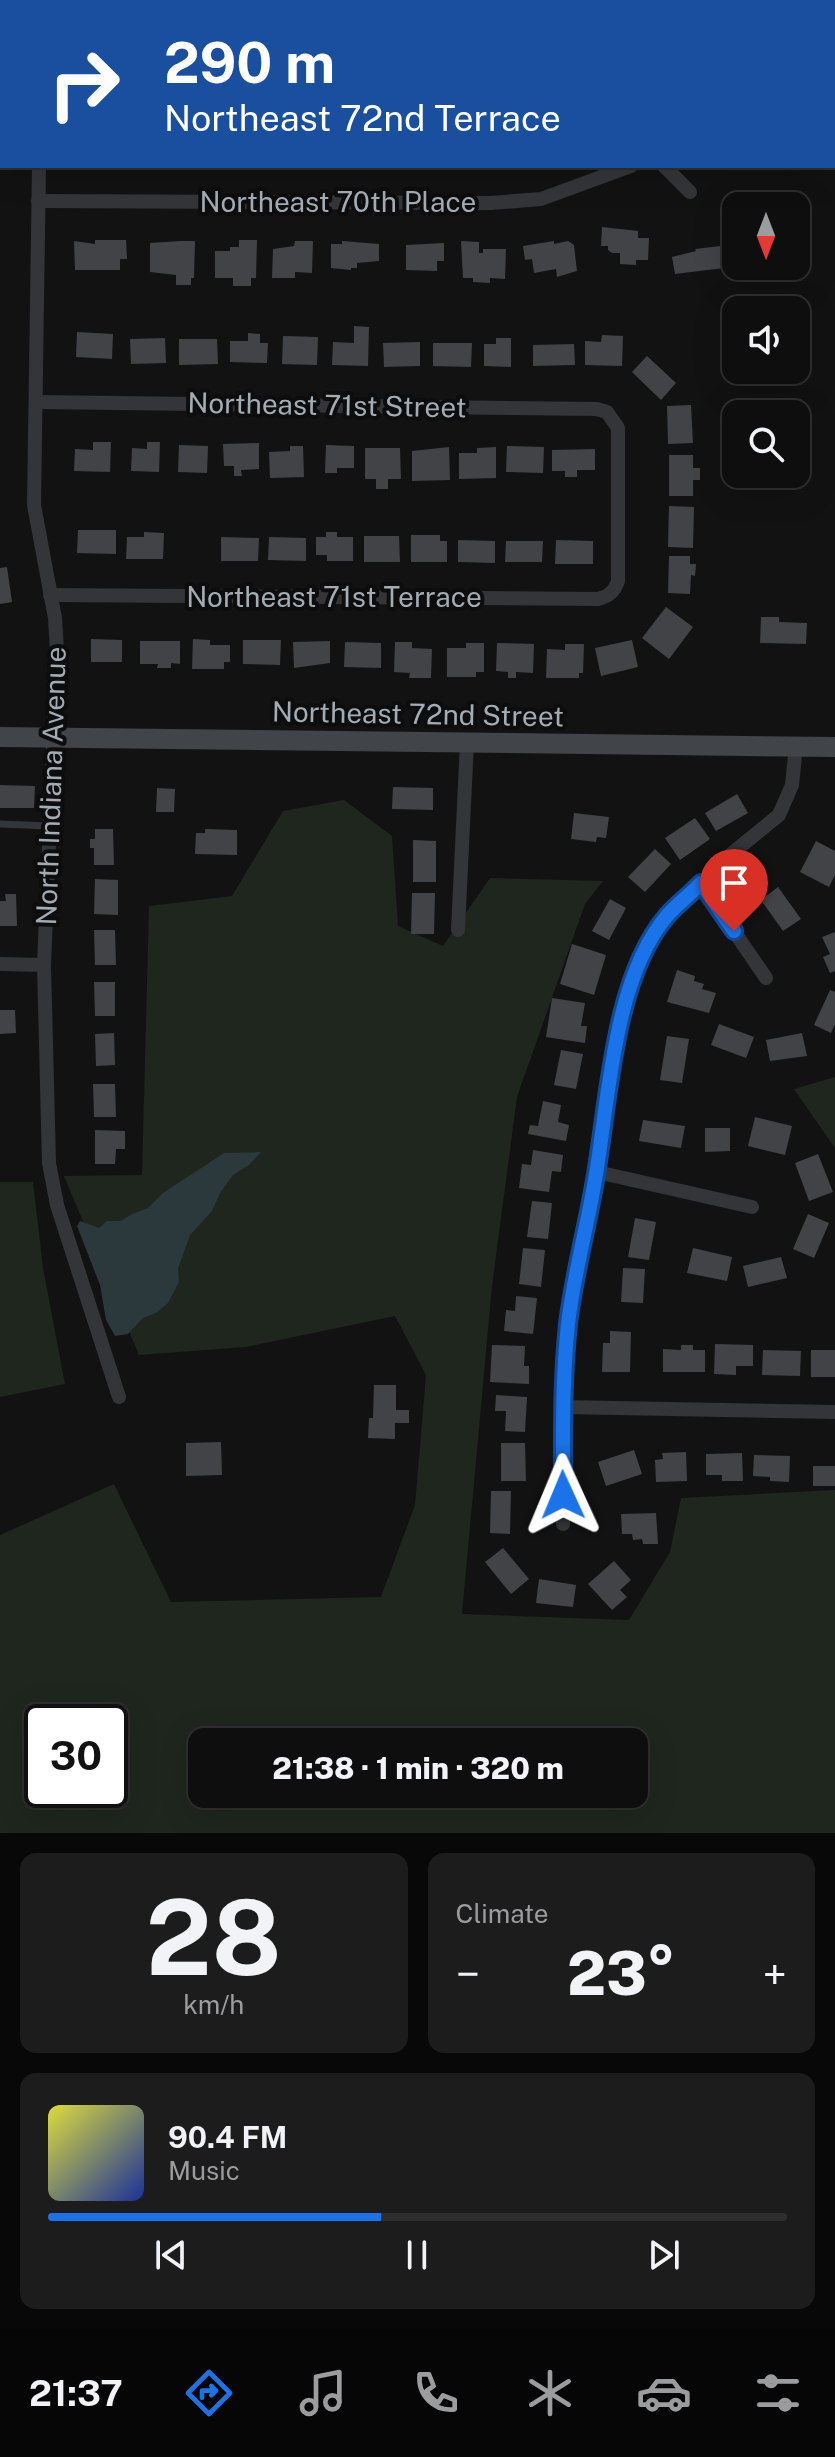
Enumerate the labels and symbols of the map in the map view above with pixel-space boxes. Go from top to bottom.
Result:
street label: Northeast 70th Place [200,185,476,218]
north arrow [722,192,810,280]
street label: Northeast 71st Street [187,386,467,423]
street label: Northeast 71st Terrace [186,580,482,613]
street label: North Indiana Avenue [29,646,72,926]
street label: Northeast 72nd Street [272,694,564,733]
pin [700,849,768,931]
position arrow [521,1453,605,1537]
speed limit sign: 30 [24,1704,128,1808]

